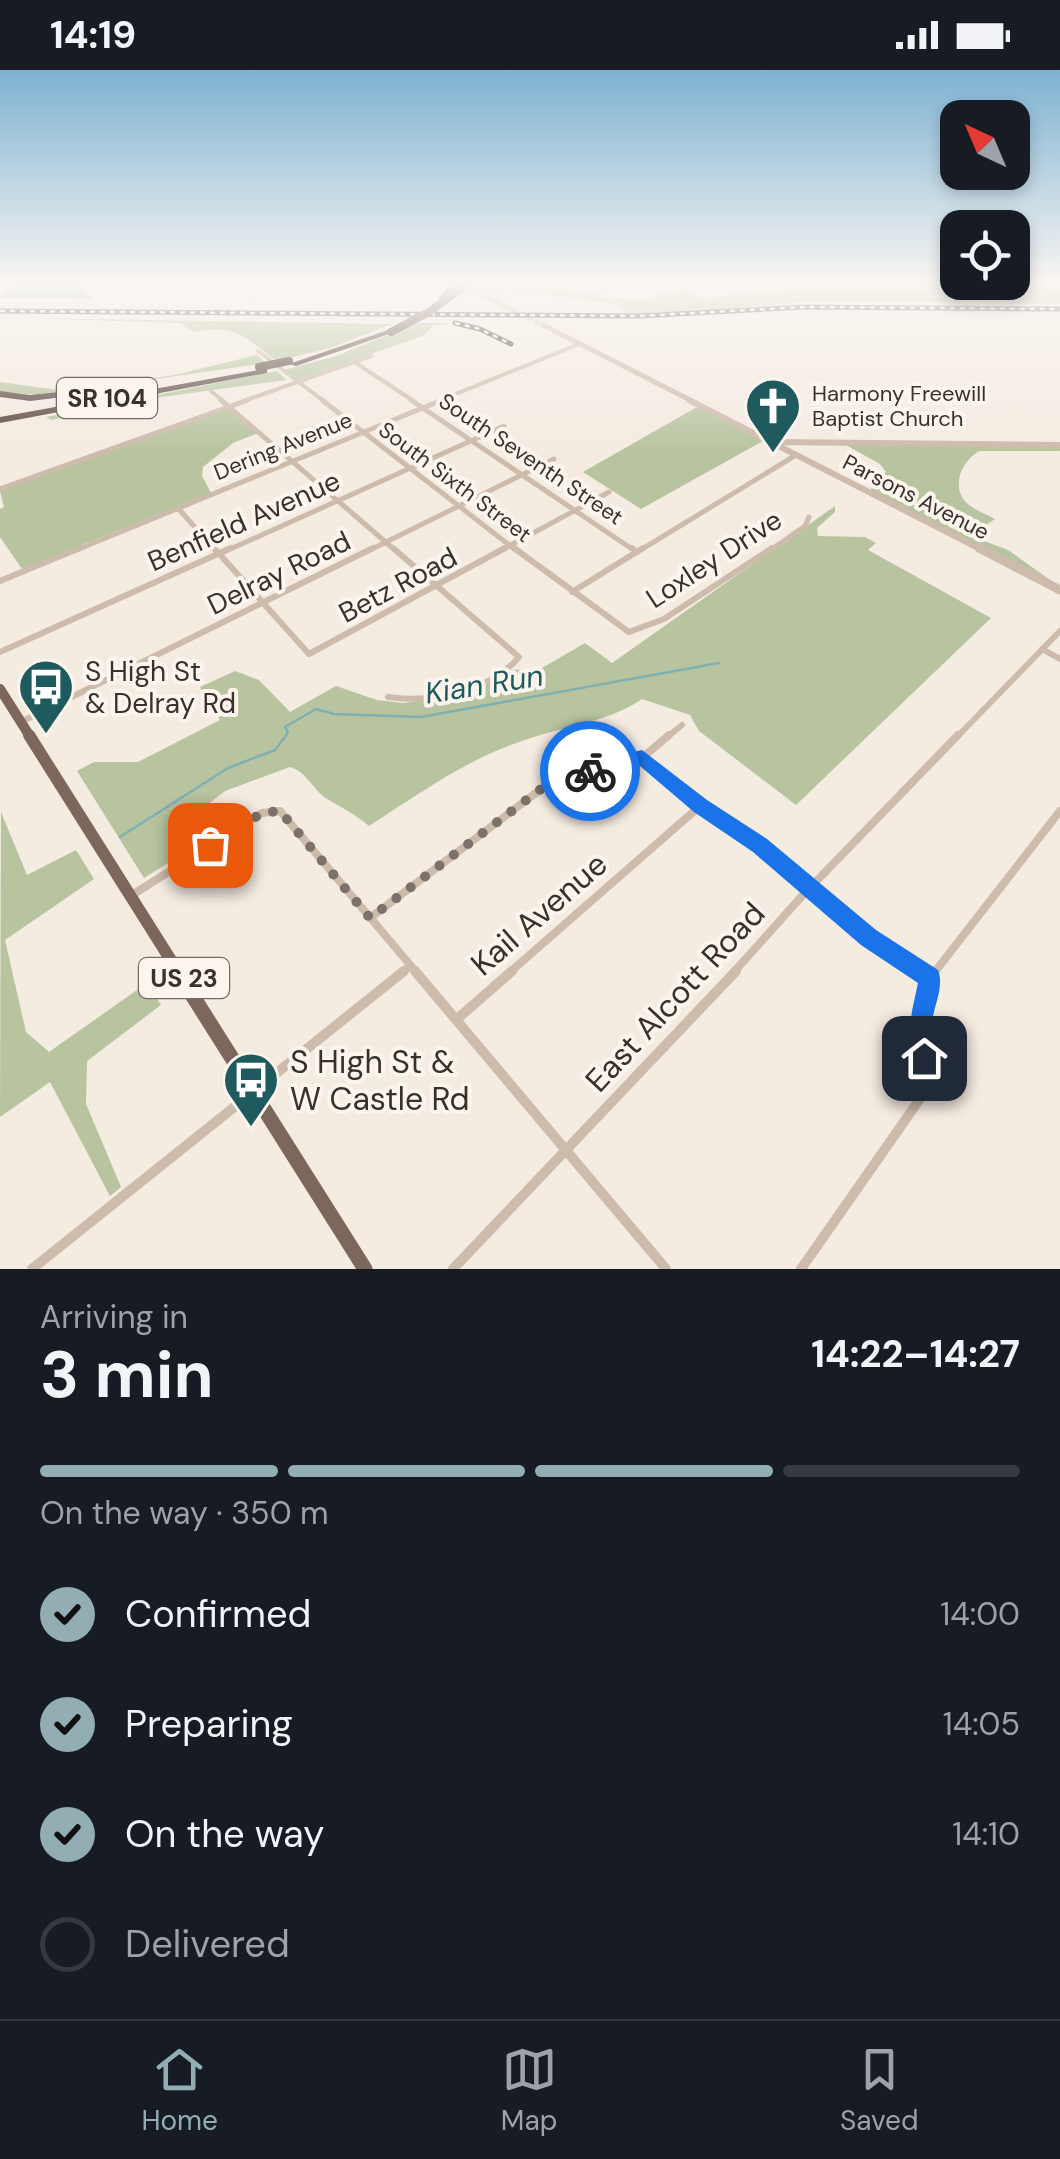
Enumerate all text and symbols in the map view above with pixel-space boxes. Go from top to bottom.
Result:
text: 14:19 [50,10,136,60]
north arrow [940,100,1030,190]
map controls [940,100,1030,300]
button: locate [940,210,1030,300]
church icon: Harmony Freewill Baptist Church [743,376,803,455]
road number: SR 104 [57,378,157,418]
place label: Harmony Freewill Baptist Church [812,379,986,433]
street label: South Seventh Street [433,387,629,531]
street label: Dering Avenue [210,405,356,487]
street label: South Sixth Street [373,415,537,549]
street label: Parsons Avenue [838,448,994,546]
street label: Benfield Avenue [142,462,346,580]
street label: Loxley Drive [639,501,789,617]
street label: Delray Road [201,522,357,624]
street label: Betz Road [332,538,464,632]
place label: S High St & Delray Rd [85,653,236,722]
water label: Kian Run [422,655,546,713]
bus stop icon: S High St & Delray Rd [16,657,76,736]
courier [540,721,640,821]
icon: bike [563,744,618,799]
pin [168,803,253,888]
icon: bag [183,818,238,873]
street label: Kail Avenue [462,843,616,985]
street label: East Alcott Road [576,893,774,1101]
road number: US 23 [139,958,229,998]
pin [882,1016,967,1101]
icon: home [897,1031,952,1086]
place label: S High St & W Castle Rd [290,1041,470,1120]
bus stop icon: S High St & W Castle Rd [221,1050,281,1129]
text: Arriving in [40,1296,188,1338]
text: 14:22–14:27 [811,1329,1020,1379]
text: 3 min [40,1333,214,1417]
text: On the way · 350 m [40,1492,329,1534]
icon: check [40,1587,95,1642]
text: Confirmed [125,1589,311,1639]
text: 14:00 [940,1593,1020,1635]
icon: check [40,1697,95,1752]
text: Preparing [125,1699,293,1749]
text: 14:05 [943,1703,1020,1745]
icon: check [40,1807,95,1862]
text: On the way [125,1809,324,1859]
text: 14:10 [952,1813,1020,1855]
text: Delivered [125,1919,290,1969]
tab: Home [141,2042,218,2139]
tab: Map [501,2042,557,2139]
tab: Saved [840,2042,919,2139]

